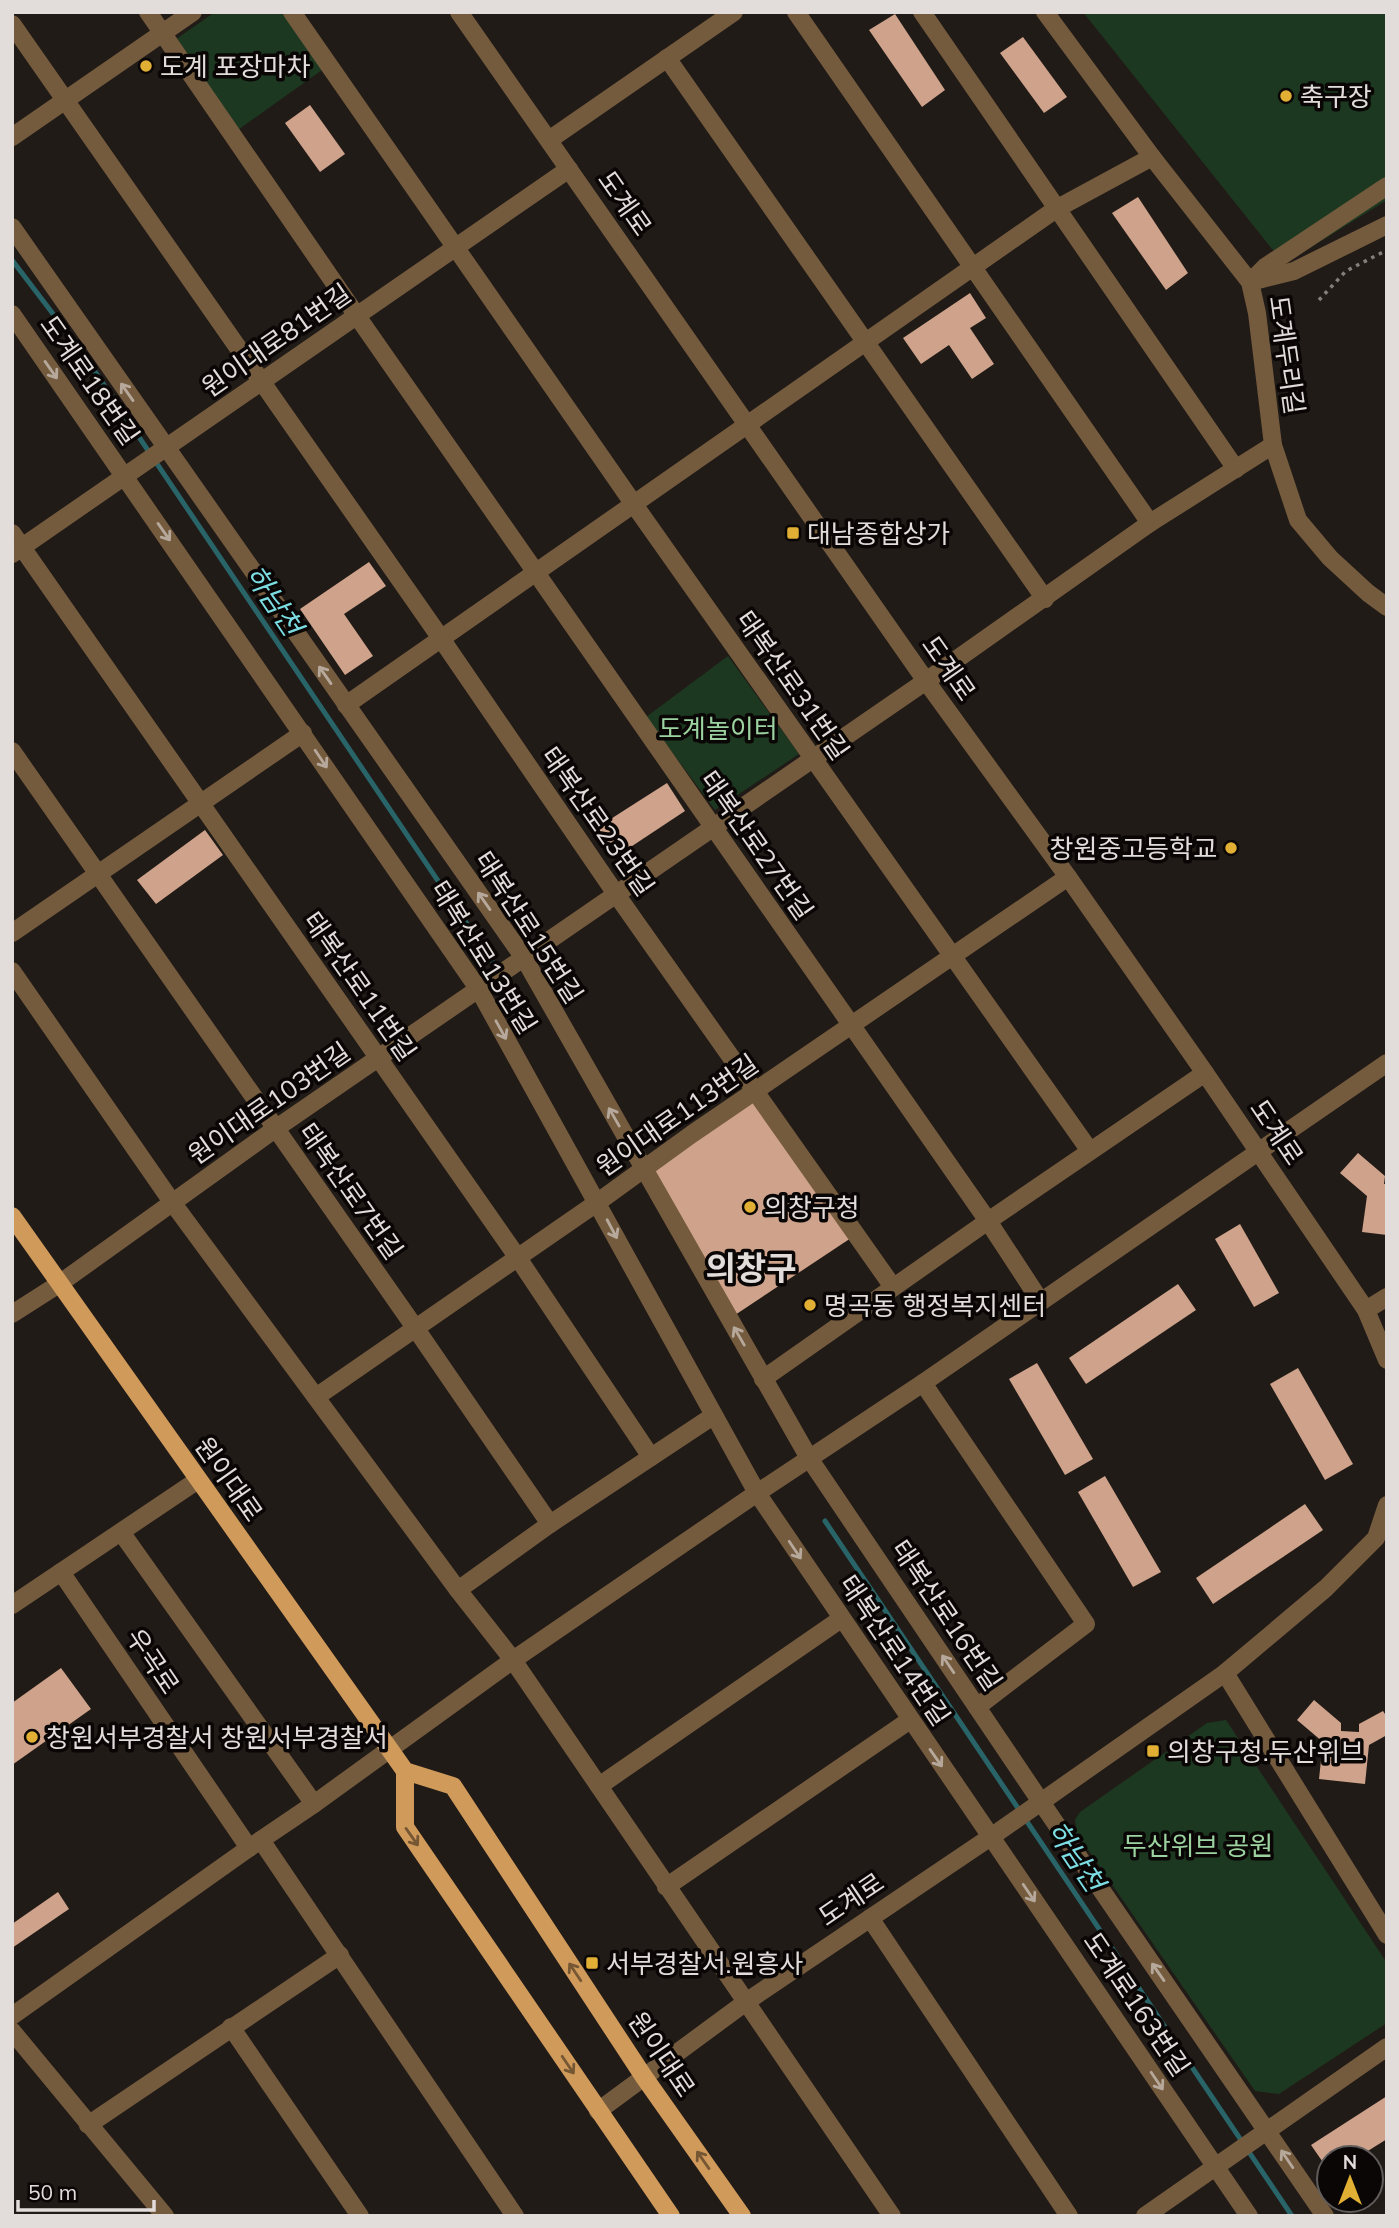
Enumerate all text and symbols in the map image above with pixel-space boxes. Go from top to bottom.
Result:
place label: 도계 포장마차 [160,50,310,83]
marker: 도계 포장마차 [138,58,154,74]
place label: 축구장 [1300,80,1372,113]
marker: 축구장 [1278,88,1294,104]
street label: 도계로 [591,164,659,242]
street label: 원이대로81번길 [195,276,357,404]
street label: 도계두리길 [1262,293,1312,417]
street label: 도계로18번길 [33,309,147,451]
one-way arrow [44,360,58,379]
one-way arrow [120,383,134,402]
place label: 대남종합상가 [807,517,951,550]
one-way arrow [157,522,171,541]
marker: 대남종합상가 [785,525,801,541]
water label: 하남천 [238,558,312,645]
street label: 태복산로31번길 [729,604,857,766]
street label: 도계로 [915,629,983,707]
one-way arrow [318,666,332,685]
park label: 도계놀이터 [658,712,778,745]
street label: 태복산로23번길 [534,740,662,902]
one-way arrow [314,749,328,768]
street label: 태복산로27번길 [693,764,821,926]
place label: 창원중고등학교 [1050,832,1217,865]
marker: 창원중고등학교 [1223,840,1239,856]
street label: 태복산로15번길 [468,845,590,1009]
street label: 태복산로13번길 [424,874,544,1040]
one-way arrow [477,892,491,911]
street label: 태복산로11번길 [296,905,424,1067]
one-way arrow [495,1019,508,1040]
street label: 원이대로103번길 [182,1035,356,1171]
street label: 원이대로113번길 [590,1047,764,1183]
street label: 도계로 [1243,1093,1311,1171]
one-way arrow [607,1107,621,1127]
street label: 태복산로7번길 [292,1116,410,1266]
place label: 의창구청 [764,1191,860,1224]
marker: 의창구청 [742,1199,758,1215]
one-way arrow [606,1218,619,1239]
district label: 의창구 [705,1247,797,1288]
place label: 명곡동 행정복지센터 [824,1289,1046,1322]
marker: 명곡동 행정복지센터 [802,1297,818,1313]
one-way arrow [732,1326,746,1346]
street label: 원이대로 [188,1430,270,1528]
street label: 태복산로16번길 [884,1533,1010,1697]
one-way arrow [788,1539,802,1559]
street label: 태복산로14번길 [832,1568,958,1732]
street label: 우곡로 [119,1622,187,1700]
one-way arrow [941,1655,955,1674]
place label: 창원서부경찰서 창원서부경찰서 [46,1721,388,1754]
marker: 창원서부경찰서 창원서부경찰서 [24,1729,40,1745]
place label: 의창구청.두산위브 [1167,1735,1364,1768]
marker: 의창구청.두산위브 [1145,1743,1161,1759]
one-way arrow [929,1748,943,1767]
water label: 하남천 [1040,1814,1114,1901]
one-way arrow [405,1827,419,1846]
park label: 두산위브 공원 [1123,1829,1273,1862]
street label: 도계로 [812,1865,890,1933]
one-way arrow [1022,1882,1036,1902]
street label: 도계로163번길 [1077,1926,1197,2082]
place label: 서부경찰서.원흥사 [606,1947,803,1980]
marker: 서부경찰서.원흥사 [584,1955,600,1971]
one-way arrow [567,1963,582,1982]
one-way arrow [1151,1963,1165,1982]
street label: 원이대로 [622,2005,702,2103]
one-way arrow [561,2055,575,2075]
one-way arrow [1150,2071,1164,2090]
north arrow [1315,2144,1385,2214]
one-way arrow [1280,2150,1294,2170]
text: N [1343,2150,1357,2174]
one-way arrow [696,2151,710,2170]
scale bar [18,2168,154,2212]
text: 50 m [28,2179,77,2205]

